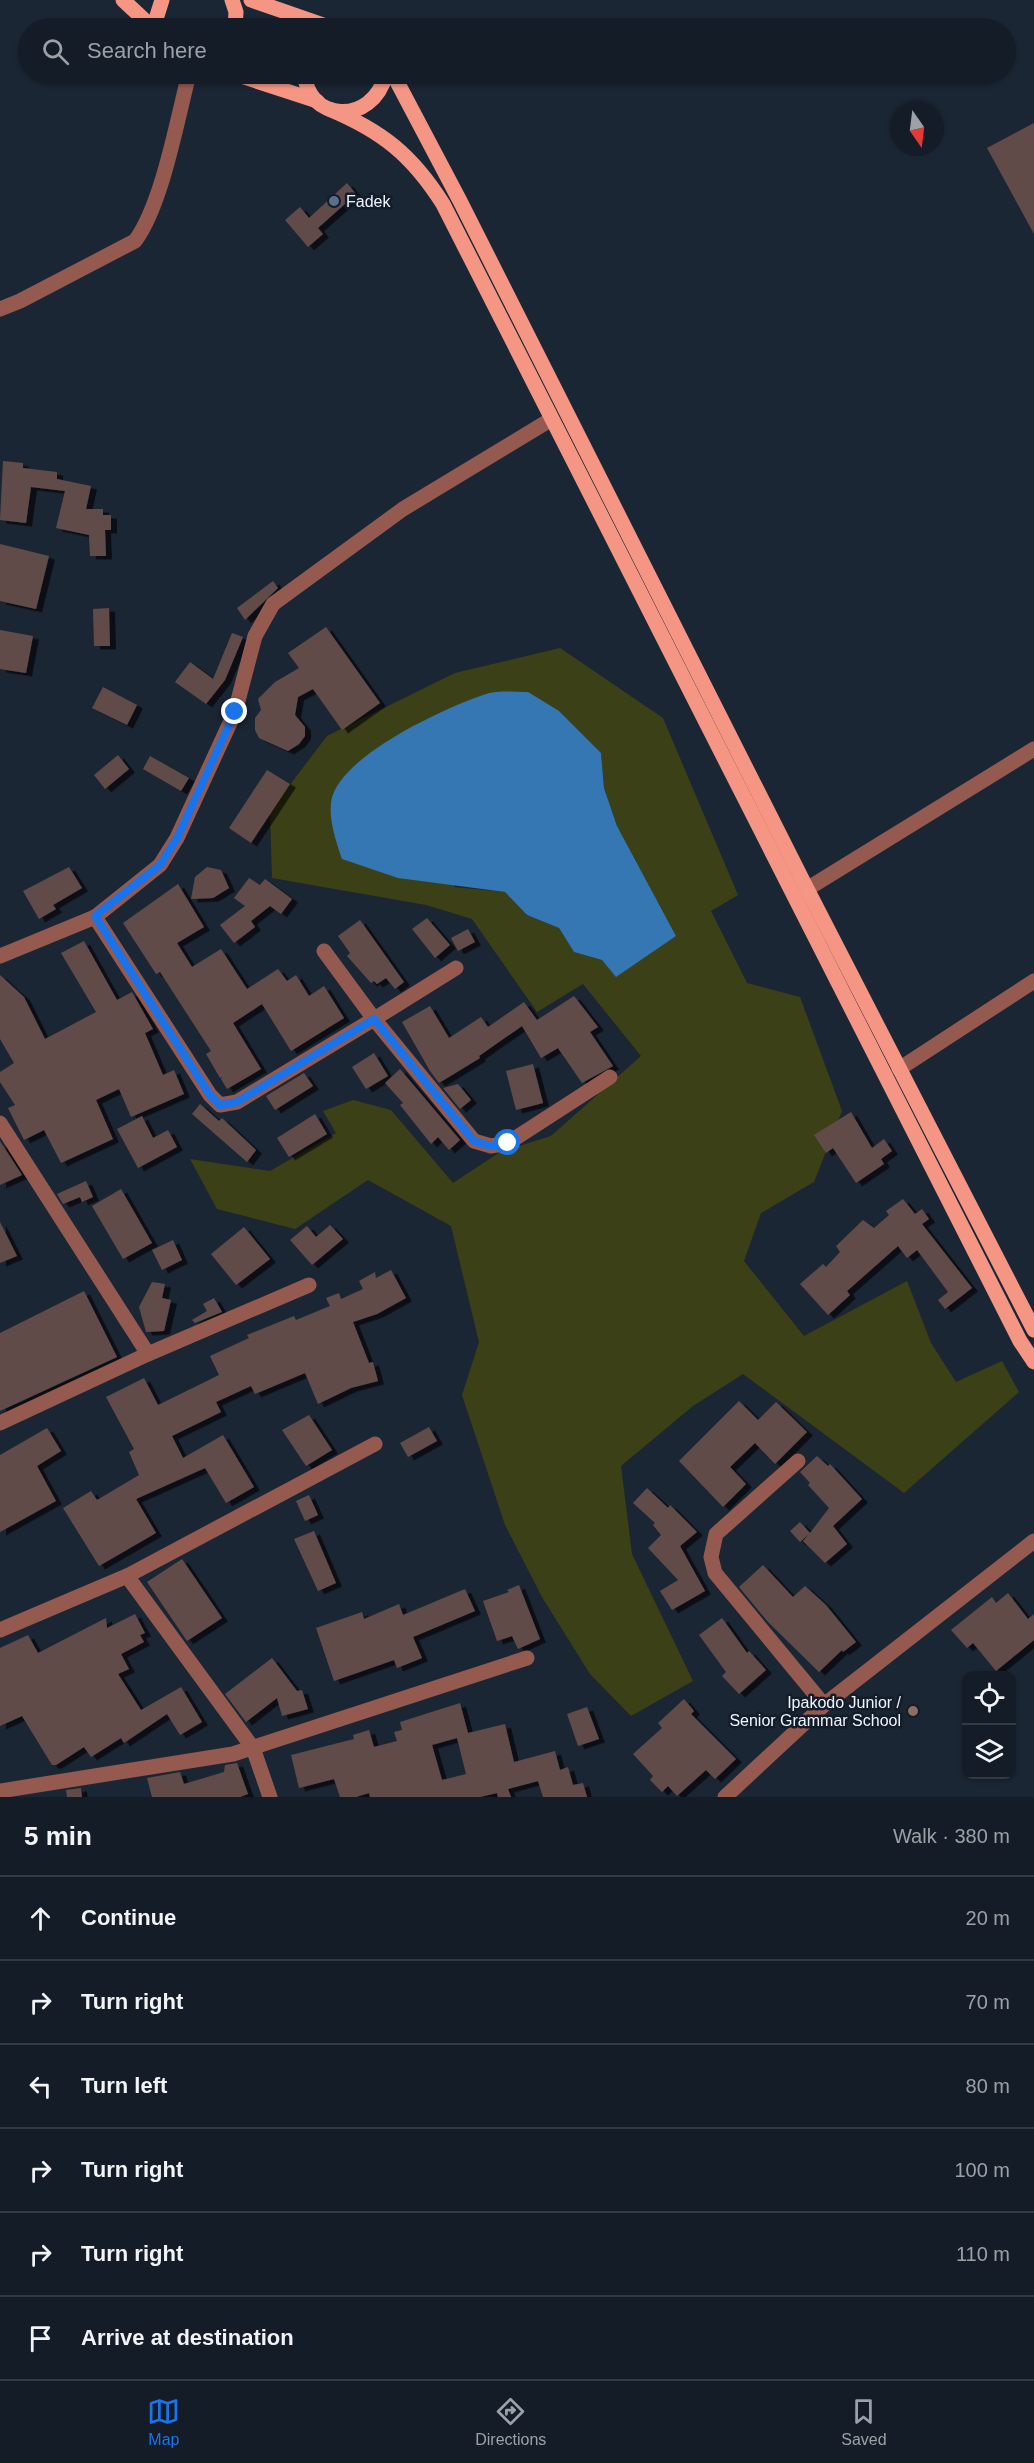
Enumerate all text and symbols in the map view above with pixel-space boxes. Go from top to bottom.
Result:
search box [18,18,1016,84]
icon: search [39,35,72,68]
text: Search here [87,38,207,63]
north arrow [890,102,944,156]
place label: Fadek [346,193,391,210]
marker: Fadek [327,194,341,208]
route end [221,698,247,724]
route start [494,1129,520,1155]
map controls [962,1671,1016,1779]
button: locate [962,1671,1016,1725]
place label: Ipakodo Junior / Senior Grammar School [729,1694,902,1729]
marker: Ipakodo Junior / Senior Grammar School [906,1704,920,1718]
button: layers [962,1725,1016,1779]
text: 5 min [24,1821,92,1851]
text: Walk · 380 m [893,1825,1010,1847]
icon: ahead [24,1902,57,1935]
text: Continue [81,1905,176,1930]
text: 20 m [966,1907,1010,1929]
icon: right [24,1986,57,2019]
text: Turn right [81,1989,183,2014]
text: 70 m [966,1991,1010,2013]
icon: left [24,2070,57,2103]
text: Turn left [81,2073,167,2098]
text: 80 m [966,2075,1010,2097]
icon: right [24,2154,57,2187]
text: Turn right [81,2157,183,2182]
text: 100 m [954,2159,1010,2181]
icon: right [24,2238,57,2271]
text: Turn right [81,2241,183,2266]
text: 110 m [956,2243,1010,2265]
icon: arrive [24,2322,57,2355]
text: Arrive at destination [81,2325,294,2350]
tab: Map [147,2395,180,2449]
tab: Directions [475,2395,546,2449]
tab: Saved [841,2395,887,2449]

